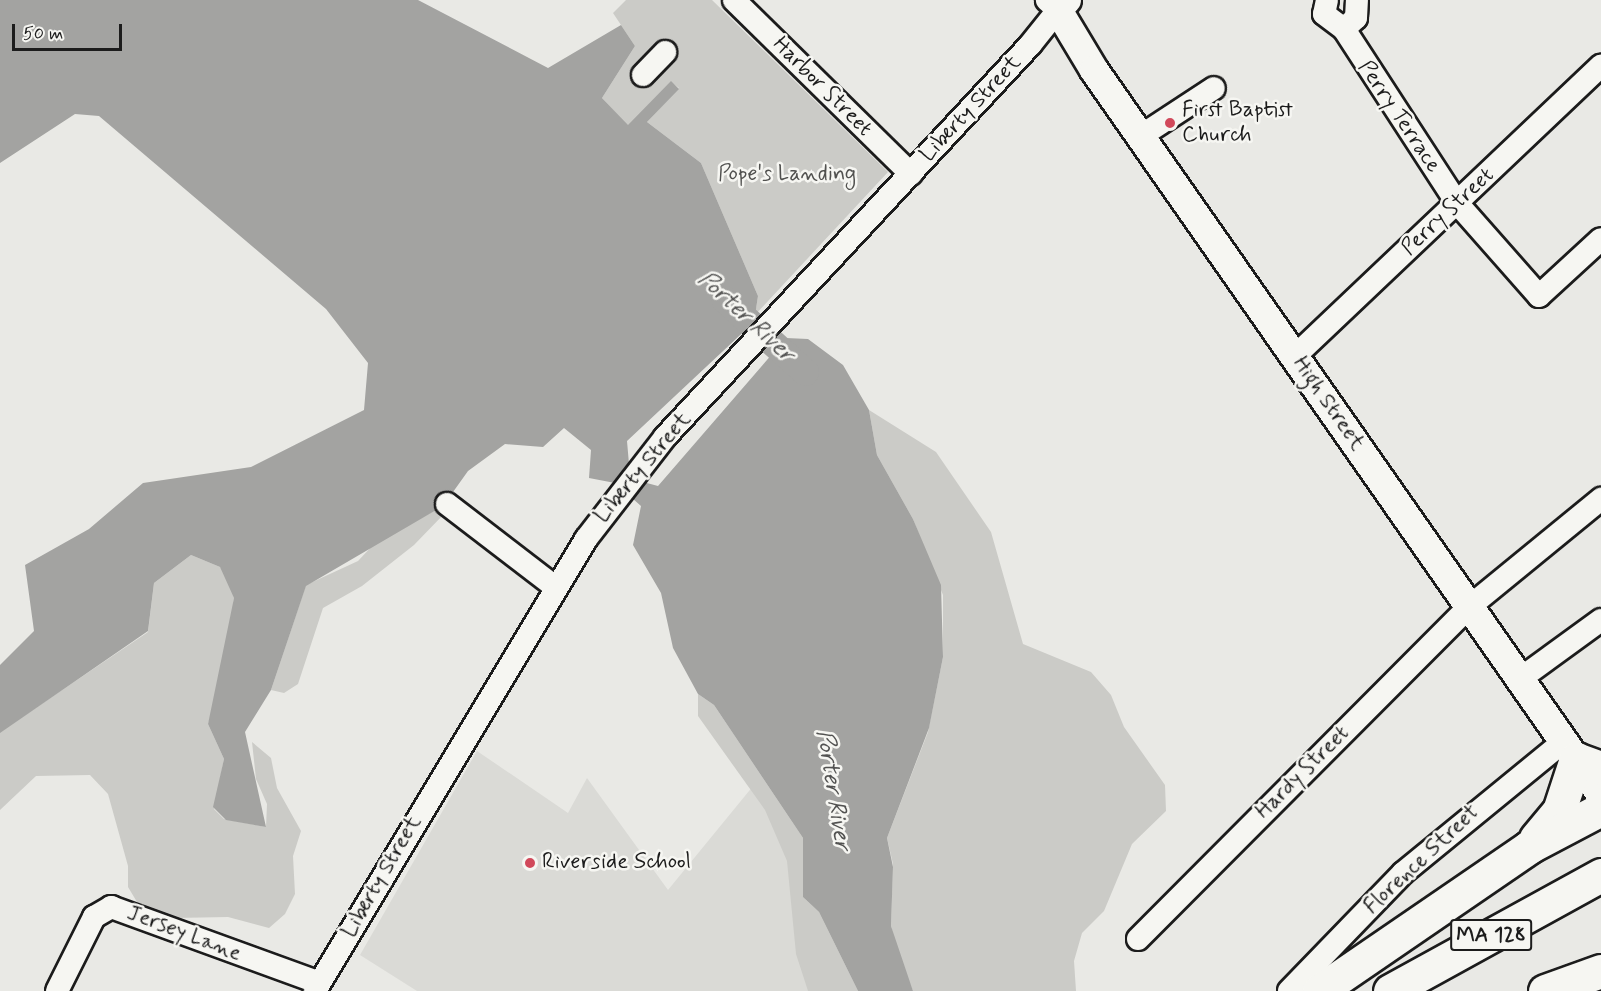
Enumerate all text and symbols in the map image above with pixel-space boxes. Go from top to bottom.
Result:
scale bar [15,12,124,50]
text: 50 m [23,22,63,46]
street label: Harbor Street [765,30,879,144]
street label: Liberty Street [915,50,1027,168]
street label: Perry Terrace [1353,57,1445,177]
place label: First Baptist Church [1182,97,1293,148]
marker: First Baptist Church [1163,116,1177,130]
street label: Perry Street [1395,161,1501,263]
park label: Pope's Landing [719,162,855,188]
water label: Porter River [691,264,801,370]
street label: High Street [1286,352,1370,456]
street label: Liberty Street [589,407,697,529]
street label: Hardy Street [1249,719,1357,827]
water label: Porter River [809,727,857,853]
street label: Florence Street [1359,800,1485,920]
street label: Liberty Street [336,811,428,943]
place label: Riverside School [542,850,691,876]
marker: Riverside School [523,856,537,870]
street label: Jersey Lane [126,901,242,967]
road number: MA 128 [1449,917,1533,953]

